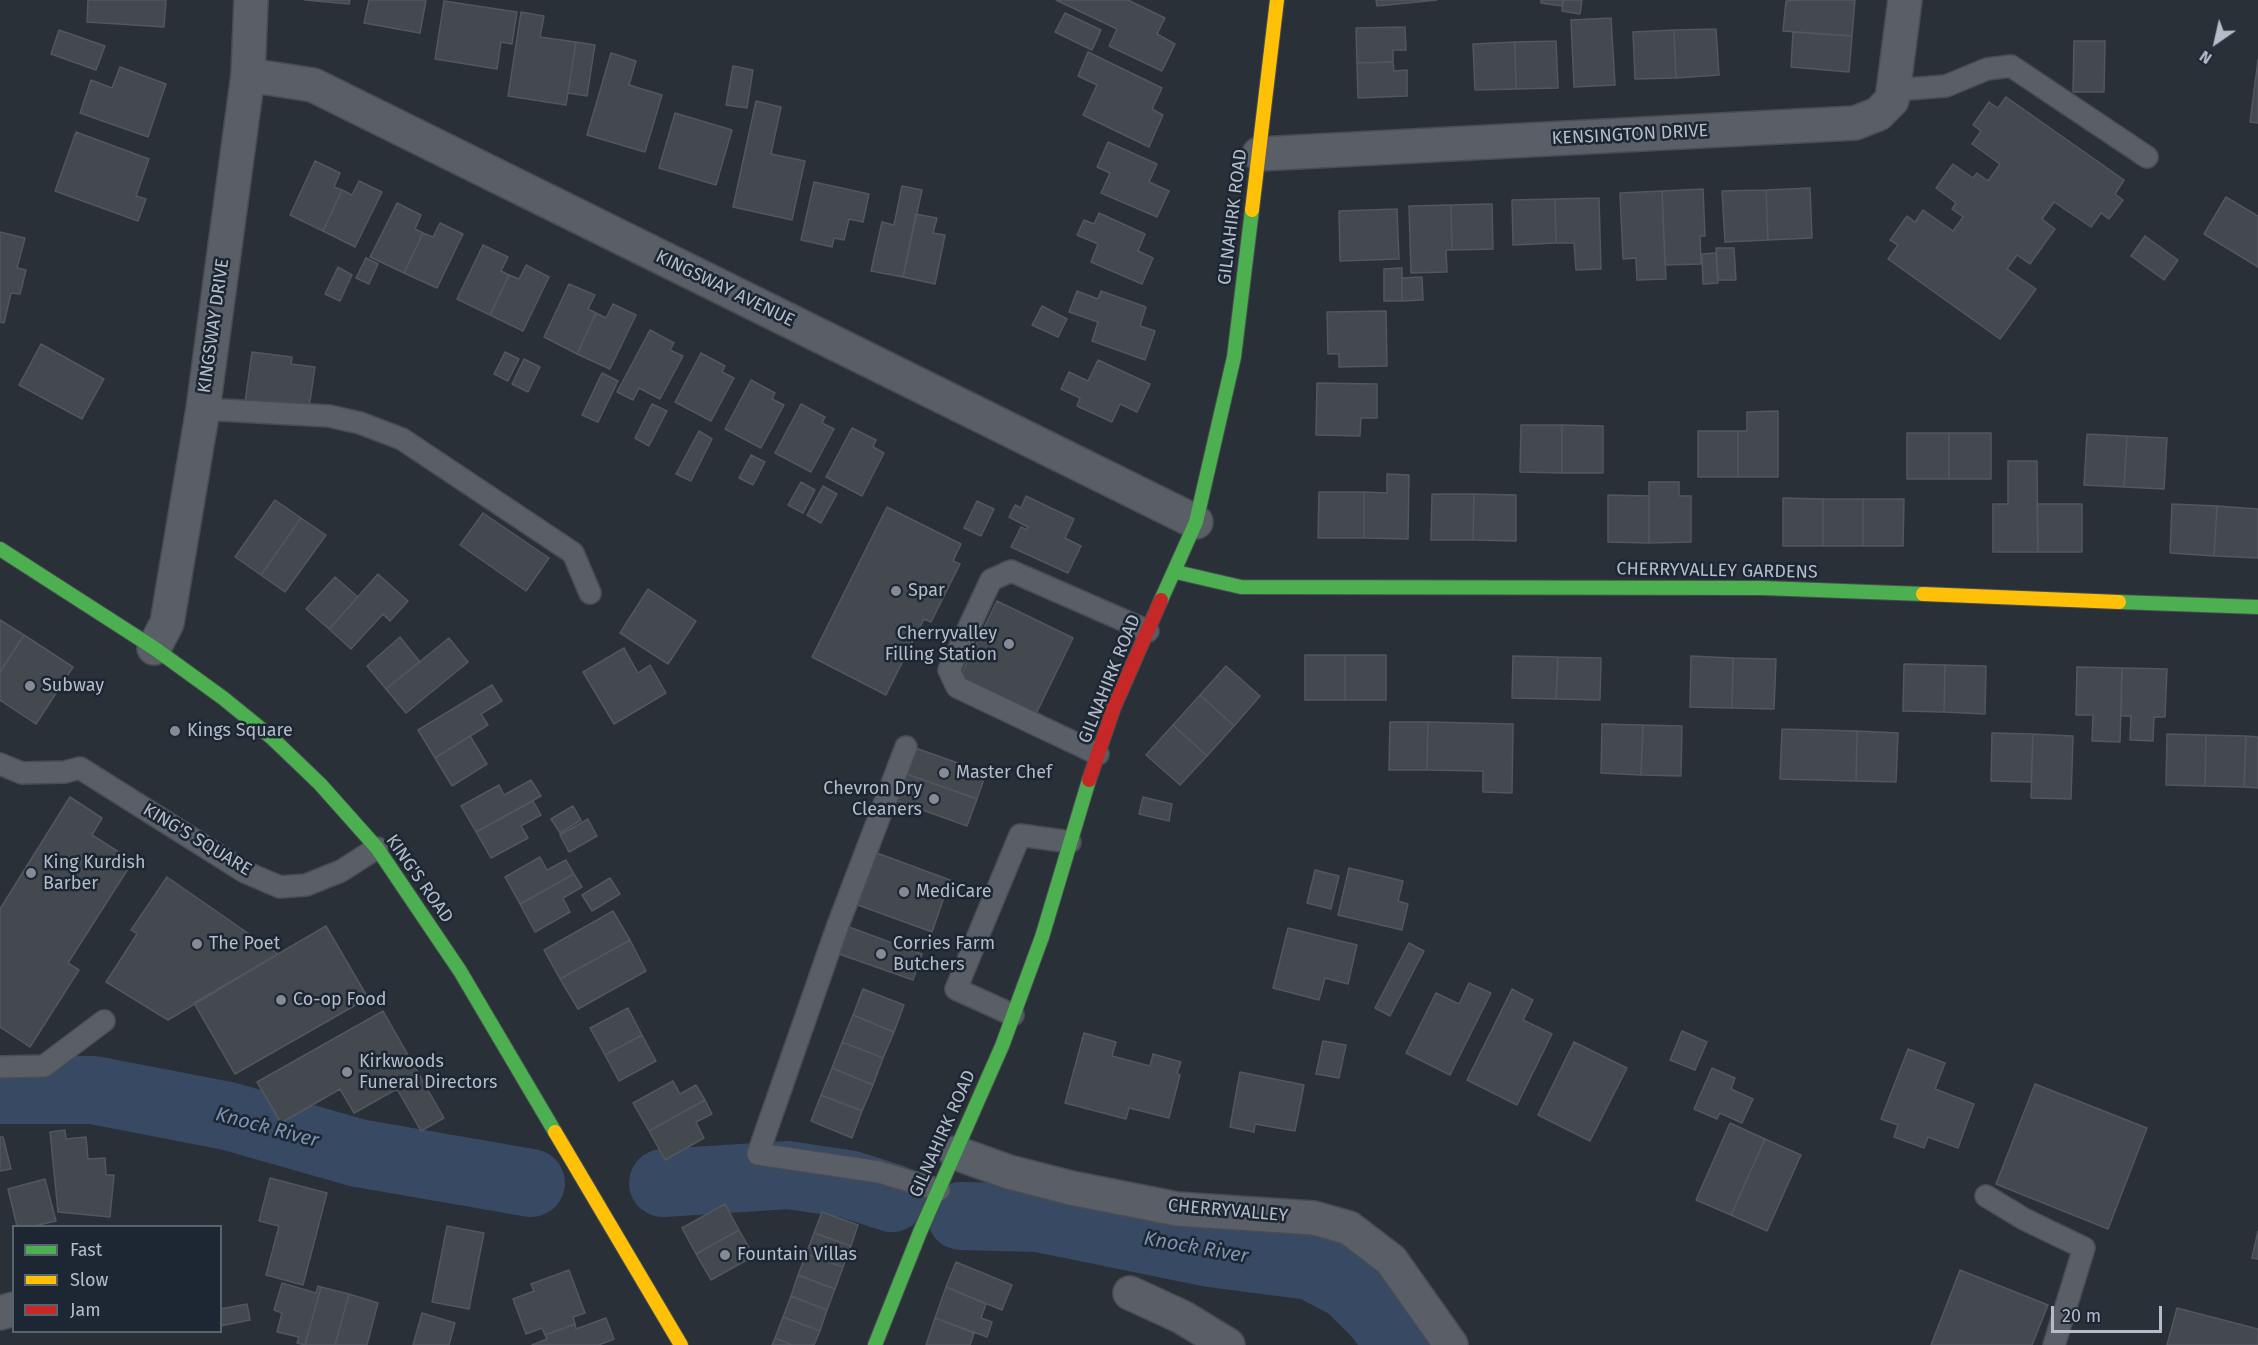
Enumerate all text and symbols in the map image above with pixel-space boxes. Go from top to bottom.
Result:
north arrow [2186,12,2246,72]
text: N [2196,46,2215,68]
street label: KENSINGTON DRIVE [1551,120,1709,150]
street label: GILNAHIRK ROAD [1214,148,1252,286]
street label: KINGSWAY AVENUE [652,246,798,332]
street label: KINGSWAY DRIVE [194,257,234,395]
street label: CHERRYVALLEY GARDENS [1616,558,1818,584]
place label: Spar [908,580,945,602]
marker: Spar [889,584,903,598]
street label: GILNAHIRK ROAD [1074,611,1146,747]
place label: Cherryvalley Filling Station [885,623,997,666]
marker: Cherryvalley Filling Station [1002,637,1016,651]
place label: Subway [42,675,104,697]
marker: Subway [23,679,37,693]
place label: Kings Square [187,720,293,742]
marker: Kings Square [168,724,182,738]
place label: Master Chef [956,762,1052,784]
marker: Master Chef [937,766,951,780]
place label: Chevron Dry Cleaners [823,778,922,820]
marker: Chevron Dry Cleaners [927,792,941,806]
street label: KING'S SQUARE [139,799,255,881]
street label: KING'S ROAD [381,831,457,927]
place label: King Kurdish Barber [43,852,145,894]
marker: King Kurdish Barber [24,866,38,880]
place label: MediCare [916,881,992,903]
marker: MediCare [897,885,911,899]
place label: The Poet [209,933,280,955]
place label: Corries Farm Butchers [893,933,995,976]
marker: The Poet [190,937,204,951]
marker: Corries Farm Butchers [874,947,888,961]
place label: Co-op Food [293,989,386,1011]
marker: Co-op Food [274,993,288,1007]
place label: Kirkwoods Funeral Directors [359,1051,497,1094]
marker: Kirkwoods Funeral Directors [340,1065,354,1079]
street label: GILNAHIRK ROAD [905,1067,981,1201]
water label: Knock River [213,1103,321,1153]
street label: CHERRYVALLEY [1167,1195,1289,1227]
legend [12,1225,222,1333]
water label: Knock River [1142,1227,1250,1269]
text: Fast [70,1239,102,1261]
place label: Fountain Villas [737,1244,857,1266]
marker: Fountain Villas [718,1248,732,1262]
text: Slow [70,1269,108,1291]
scale bar [2054,1294,2165,1332]
text: Jam [70,1299,101,1321]
text: 20 m [2062,1305,2101,1327]

